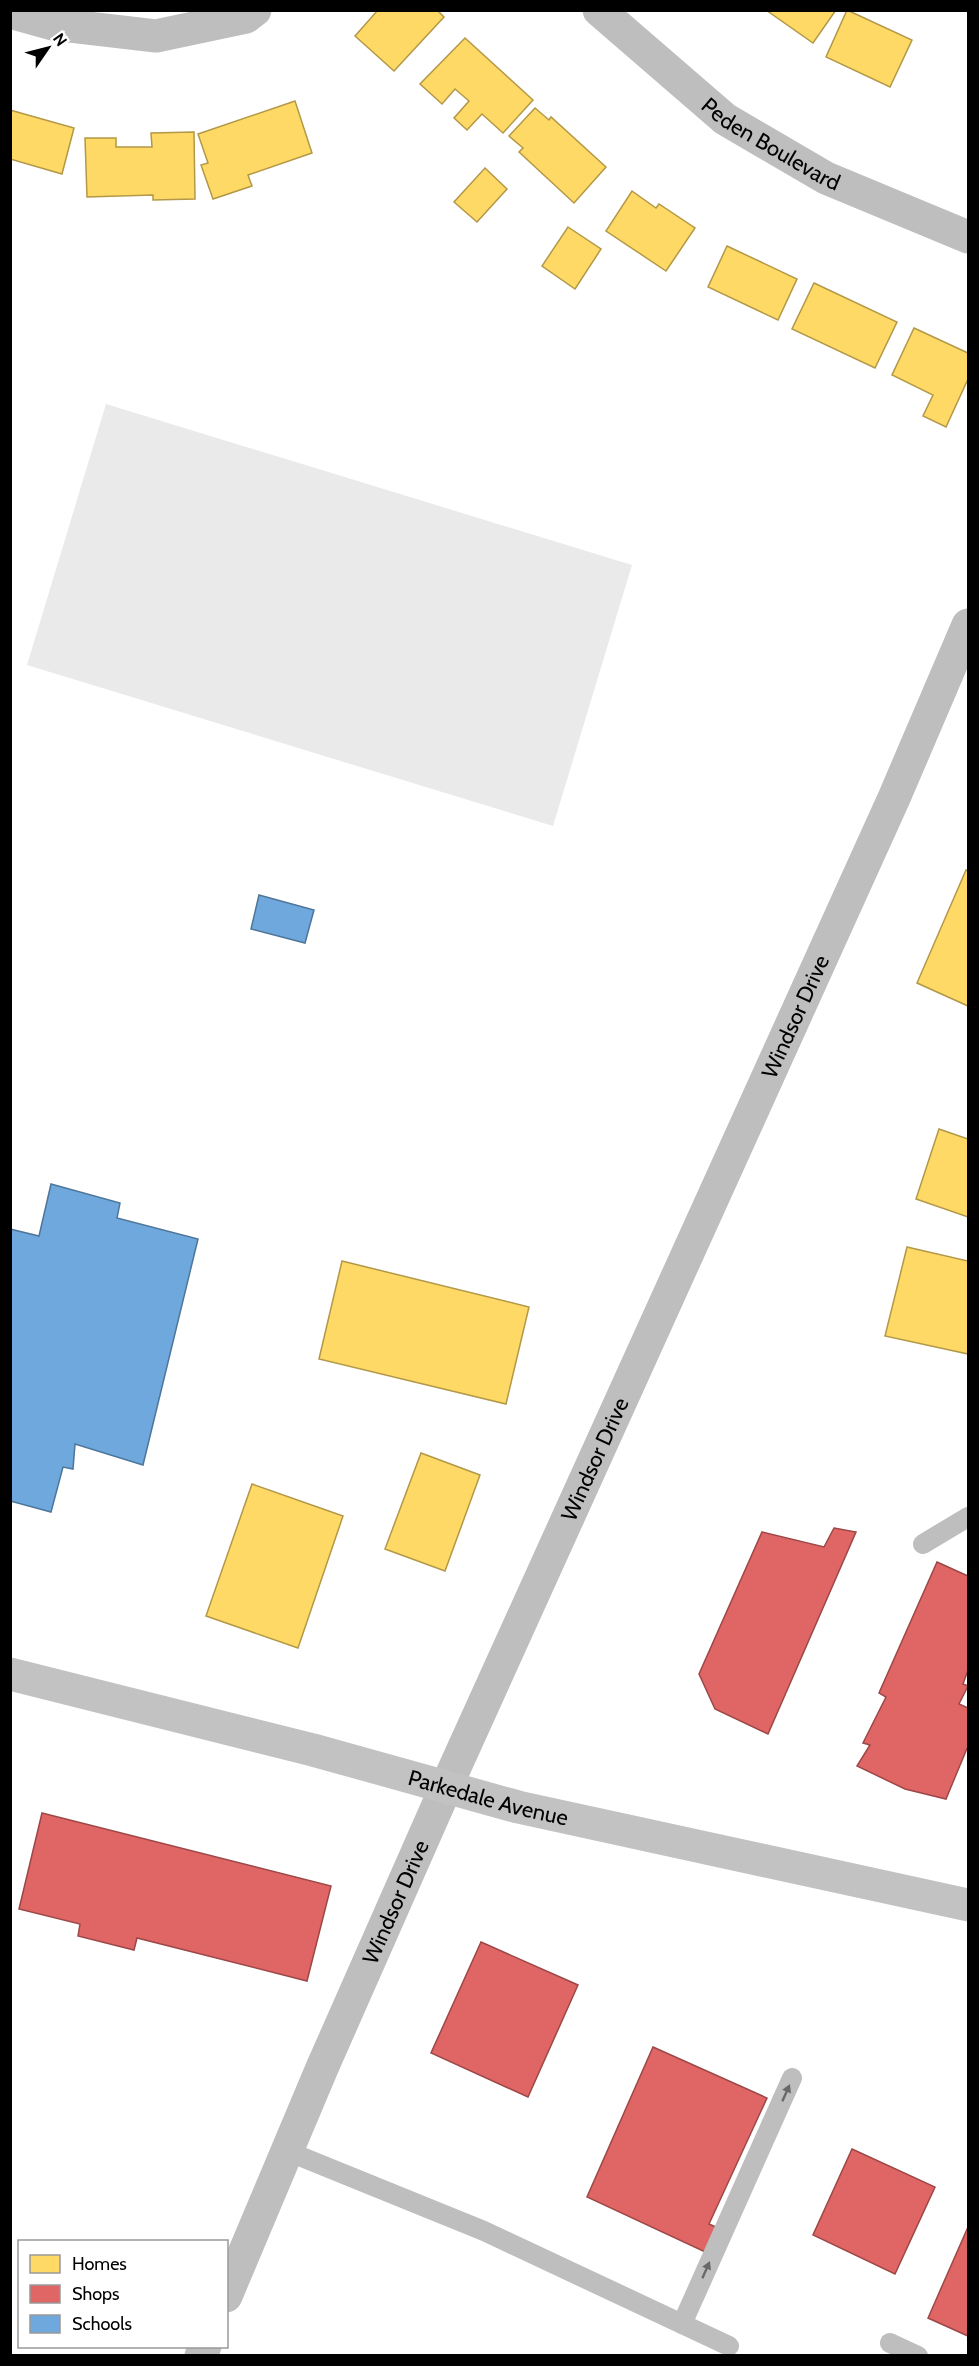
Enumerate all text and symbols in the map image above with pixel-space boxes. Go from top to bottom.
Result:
north arrow [18,18,78,78]
text: N [49,30,71,50]
street label: Peden Boulevard [696,92,844,196]
street label: Windsor Drive [755,951,835,1082]
street label: Windsor Drive [555,1393,634,1525]
street label: Parkedale Avenue [405,1764,571,1831]
street label: Windsor Drive [356,1836,434,1968]
one-way arrow [781,2083,791,2101]
legend [18,2240,228,2348]
text: Homes [72,2253,127,2275]
one-way arrow [701,2261,711,2279]
text: Shops [72,2283,120,2305]
text: Schools [72,2313,132,2335]

